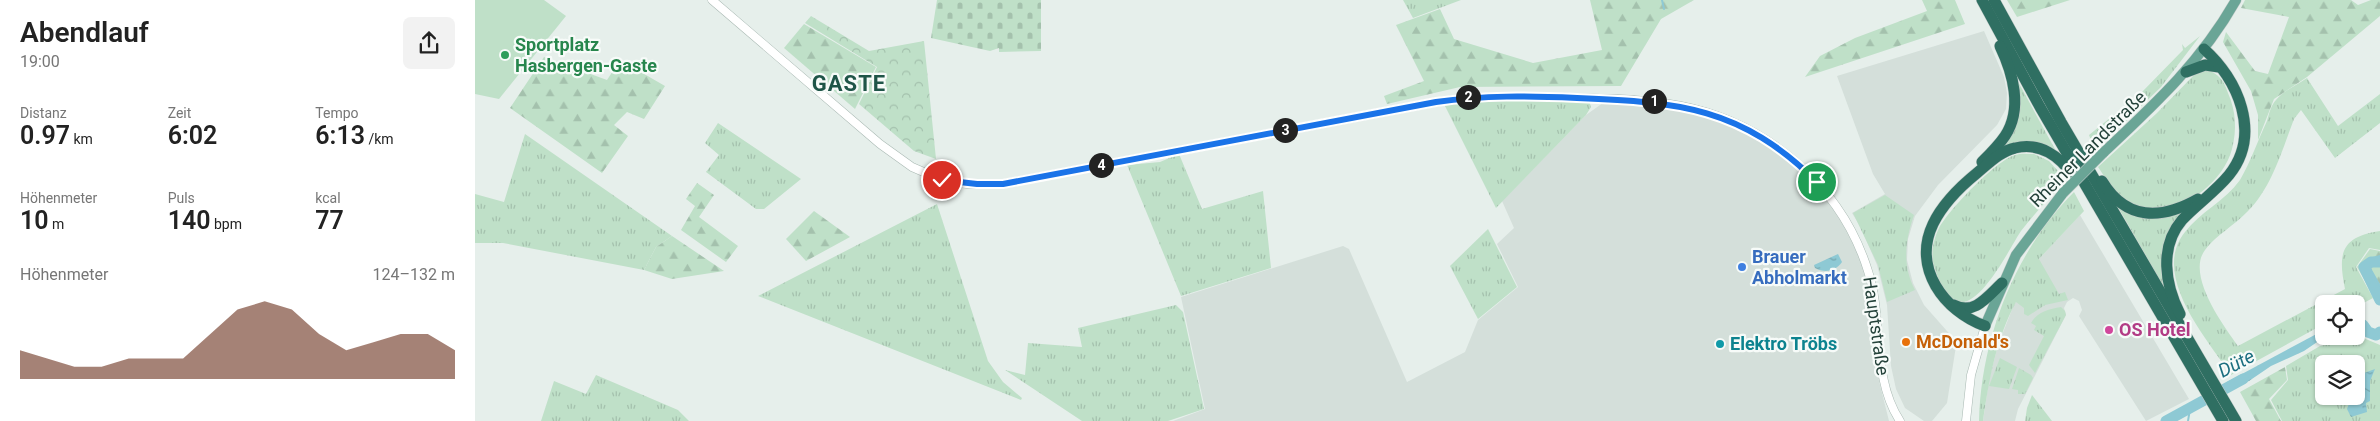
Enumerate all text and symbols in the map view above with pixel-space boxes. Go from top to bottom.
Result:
text: Abendlauf [20,16,149,49]
button: share [403,17,455,69]
place label: Sportplatz Hasbergen-Gaste [515,34,657,76]
marker: Sportplatz Hasbergen-Gaste [499,49,511,61]
text: 19:00 [20,52,60,71]
district label: GASTE [812,71,886,96]
pin: 2 [1455,84,1481,110]
street label: Rheiner Landstraße [2025,86,2150,211]
pin: 1 [1641,88,1667,114]
text: 2 [1464,89,1473,105]
text: 1 [1650,93,1659,109]
text: Distanz [20,105,67,121]
text: Zeit [168,105,191,121]
text: Tempo [315,105,359,121]
pin: 3 [1273,118,1297,142]
text: 0.97 [20,121,70,150]
text: 6:02 [168,121,217,150]
text: 6:13 [315,121,365,150]
text: 3 [1281,122,1290,138]
text: km [70,131,93,147]
text: /km [365,131,394,147]
pin: 4 [1089,152,1113,178]
text: 4 [1097,157,1106,173]
pin [921,159,963,201]
pin [1796,161,1838,203]
icon: check [928,166,956,194]
icon: arrive [1803,168,1831,196]
text: Höhenmeter [20,190,97,206]
text: Puls [168,190,195,206]
text: kcal [315,190,341,206]
text: 10 [20,206,49,235]
text: 140 [168,206,211,235]
text: 77 [315,206,344,235]
text: m [49,216,64,232]
text: bpm [211,216,242,232]
place label: Brauer Abholmarkt [1752,246,1847,288]
marker: Brauer Abholmarkt [1736,261,1748,273]
text: Höhenmeter [20,265,108,284]
text: 124–132 m [373,265,455,284]
street label: Hauptstraße [1859,275,1894,377]
map controls [2315,295,2365,405]
button: locate [2315,295,2365,345]
place label: OS Hotel [2119,319,2190,340]
marker: OS Hotel [2103,324,2115,336]
place label: McDonald's [1916,331,2009,352]
place label: Elektro Tröbs [1730,333,1837,354]
marker: McDonald's [1900,336,1912,348]
marker: Elektro Tröbs [1714,338,1726,350]
water label: Düte [2214,344,2259,383]
button: layers [2315,355,2365,405]

